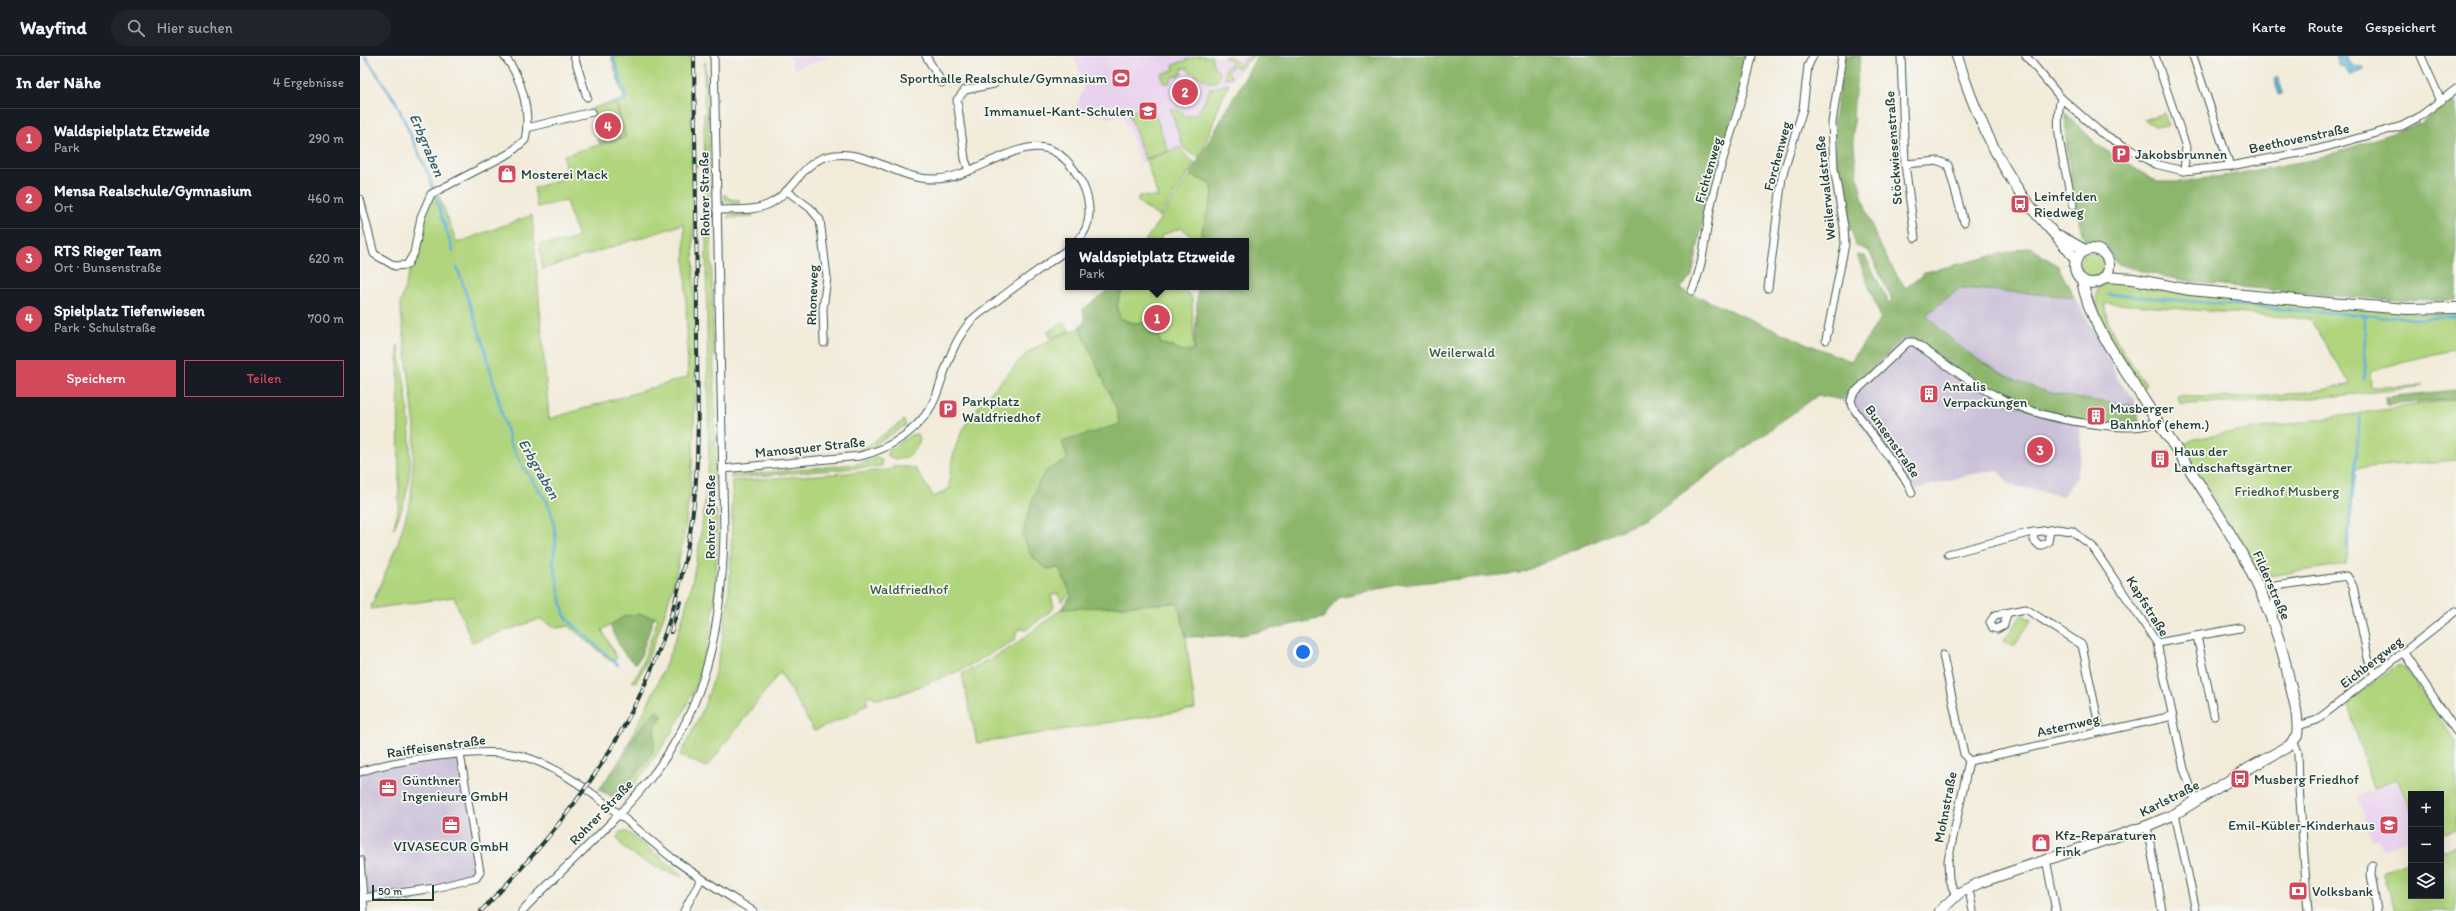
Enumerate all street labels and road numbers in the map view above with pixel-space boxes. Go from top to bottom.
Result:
street label: Stöckwiesenstraße [1881,90,1906,205]
street label: Forchenweg [1760,119,1795,193]
street label: Beethovenstraße [2247,119,2351,157]
street label: Fichtenweg [1691,134,1726,205]
street label: Weilerwaldstraße [1812,135,1839,241]
street label: Rohrer Straße [695,151,714,236]
street label: Rhoneweg [803,264,822,326]
street label: Bunsenstraße [1861,402,1924,481]
street label: Manosquer Straße [754,433,866,462]
street label: Rohrer Straße [702,474,719,559]
street label: Filderstraße [2249,548,2294,623]
street label: Kapfstraße [2122,573,2173,640]
street label: Eichbergweg [2336,632,2407,692]
street label: Asternweg [2035,710,2102,741]
street label: Raiffeisenstraße [386,731,487,762]
street label: Mohnstraße [1930,770,1961,844]
street label: Rohrer Straße [566,776,637,849]
street label: Karlstraße [2136,776,2202,821]

